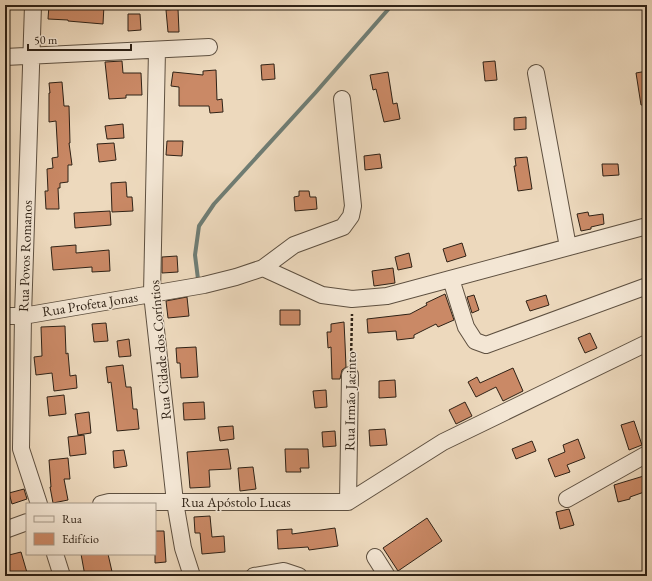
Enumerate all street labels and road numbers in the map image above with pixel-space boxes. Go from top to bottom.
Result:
street label: Rua Povos Romanos [14,199,36,312]
street label: Rua Cidade dos Coríntios [145,279,175,421]
street label: Rua Profeta Jonas [41,287,140,320]
street label: Rua Irmão Jacinto [340,351,360,451]
street label: Rua Apóstolo Lucas [181,493,291,511]

